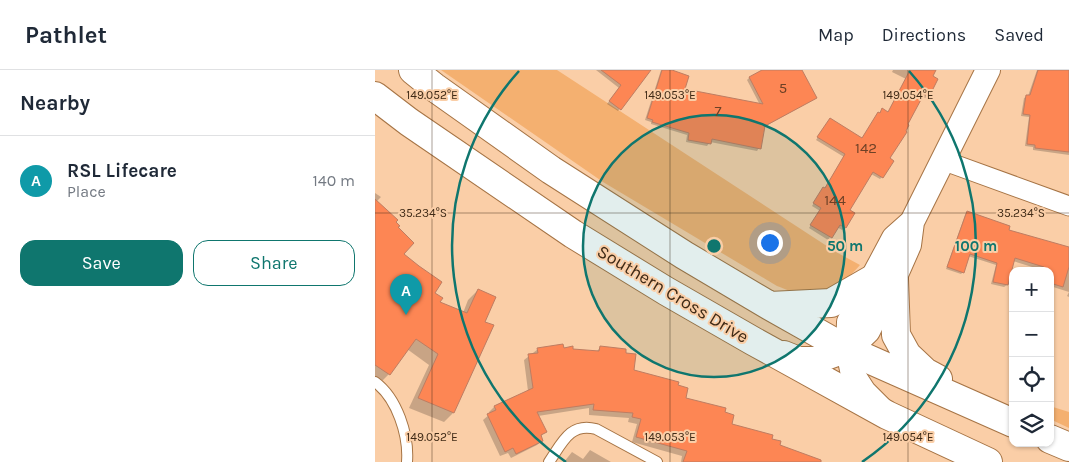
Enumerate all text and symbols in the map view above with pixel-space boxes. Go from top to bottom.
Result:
text: Pathlet [25,21,107,49]
text: Map [818,24,854,46]
text: Directions [882,24,966,46]
text: Saved [994,24,1044,46]
house number: 5 [779,79,787,97]
text: 149.052°E [406,88,458,102]
text: 149.053°E [644,88,696,102]
text: 149.054°E [882,88,934,102]
text: Nearby [20,91,90,115]
house number: 7 [714,102,722,120]
house number: 142 [855,139,877,157]
text: RSL Lifecare [67,160,177,182]
text: A [31,171,41,190]
text: 140 m [313,171,355,190]
text: Place [67,182,106,201]
house number: 144 [824,191,846,209]
text: 35.234°S [399,206,447,220]
text: 35.234°S [997,206,1045,220]
your location [757,230,783,256]
centre of rings [705,237,723,255]
text: 50 m [827,237,863,255]
text: 100 m [955,237,997,255]
button: Save [20,240,183,286]
button: Share [193,240,355,286]
street label: Southern Cross Drive [593,240,753,348]
map controls [1009,267,1054,447]
button: + [1009,267,1054,312]
pin: A [390,274,422,315]
button: − [1009,312,1054,357]
button: locate [1009,357,1054,402]
button: layers [1009,402,1054,447]
text: 149.052°E [406,430,458,444]
text: 149.053°E [644,430,696,444]
text: 149.054°E [882,430,934,444]

